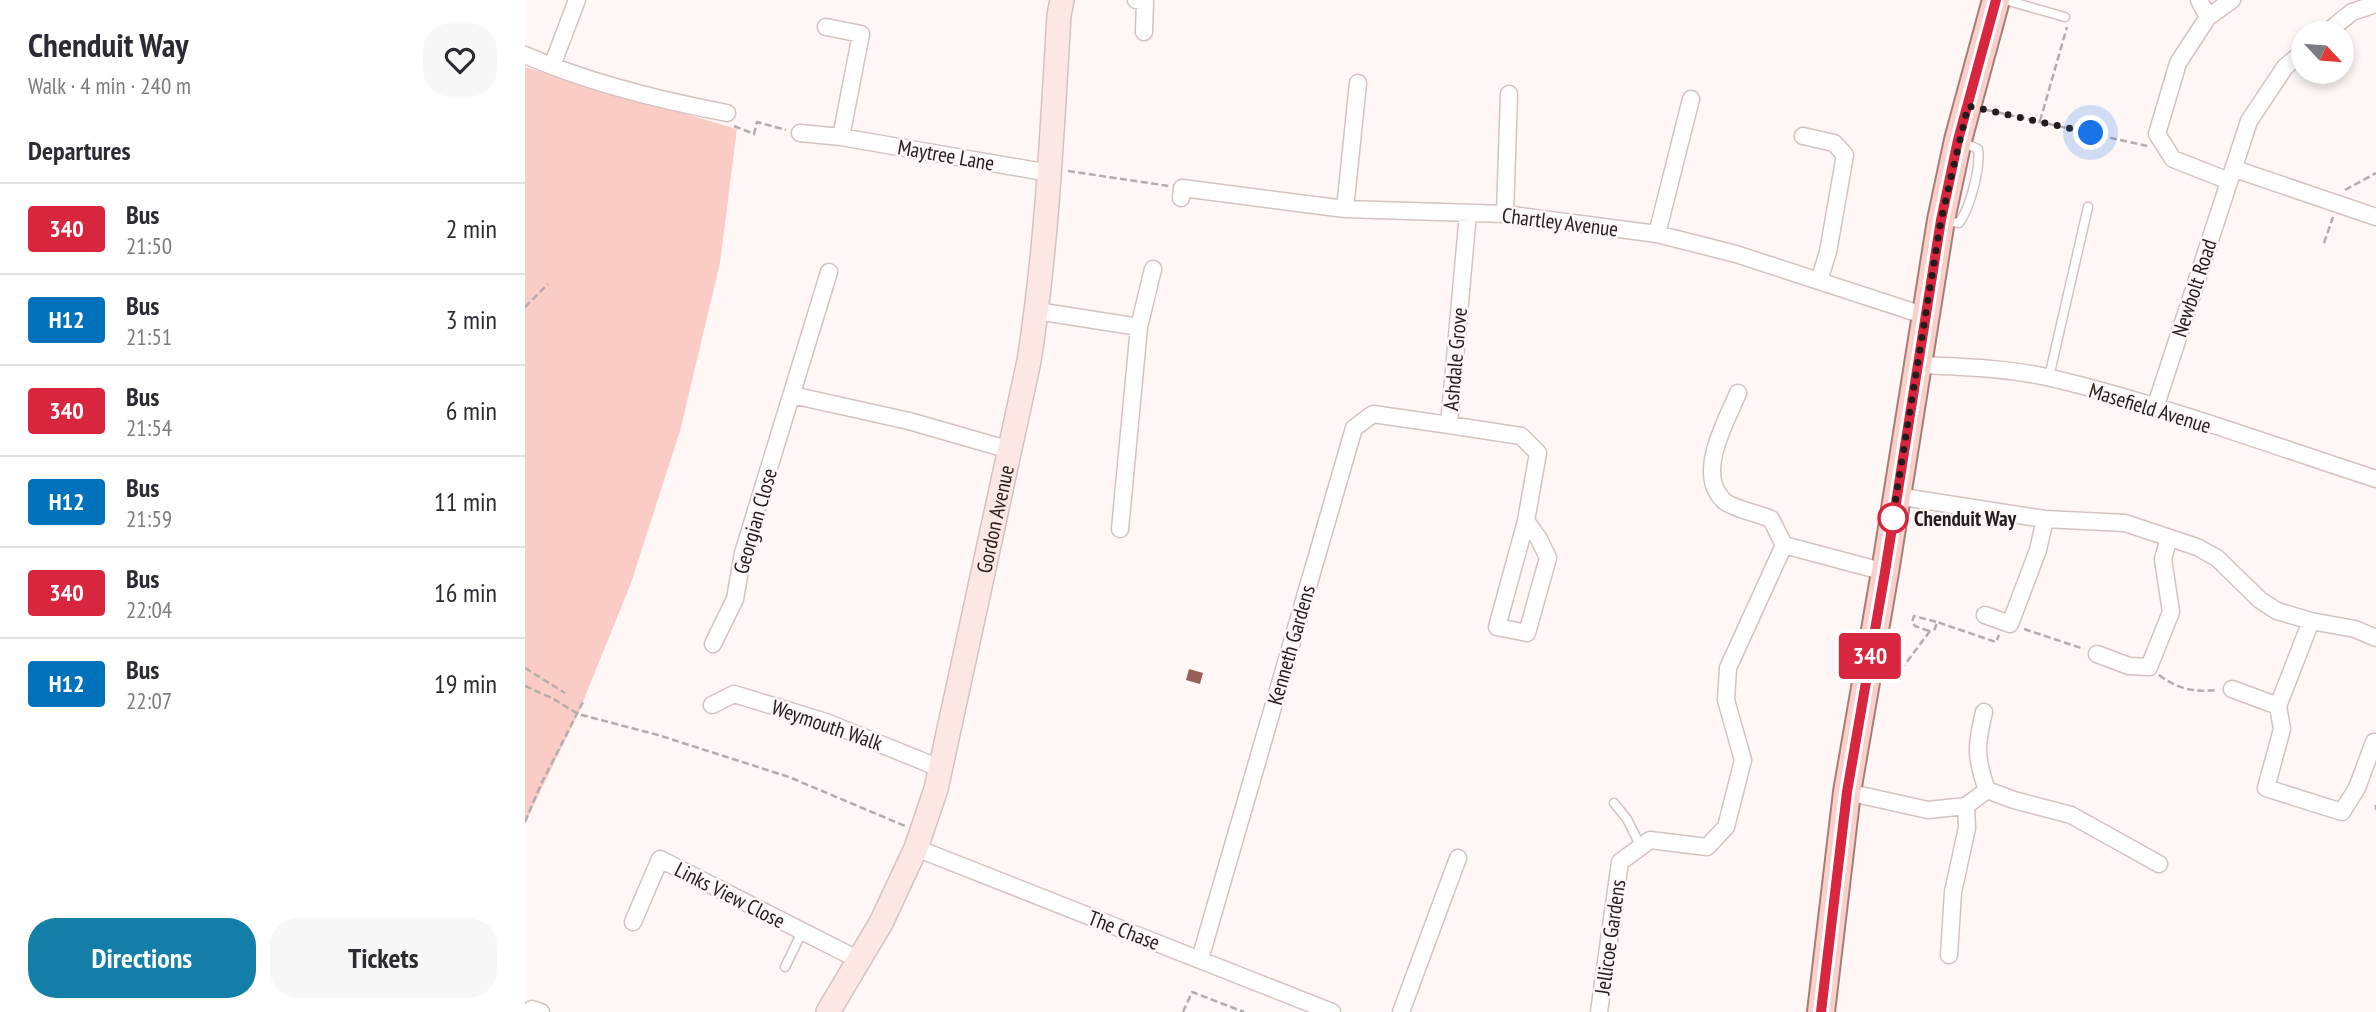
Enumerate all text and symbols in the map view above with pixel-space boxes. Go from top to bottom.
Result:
north arrow [2291,21,2354,84]
map controls [2291,21,2354,84]
text: Chenduit Way [28,23,188,66]
button: heart [423,23,497,97]
text: Walk · 4 min · 240 m [28,71,191,100]
your location [2073,115,2108,150]
street label: Maytree Lane [896,133,996,177]
text: Departures [28,134,131,167]
text: Bus [126,198,159,231]
street label: Chartley Avenue [1500,201,1620,243]
text: 2 min [446,212,497,245]
text: 340 [49,213,84,244]
text: 21:50 [126,231,172,260]
street label: Newbolt Road [2166,236,2222,340]
text: Bus [126,289,159,322]
text: 3 min [446,303,497,336]
text: H12 [49,304,84,335]
street label: Ashdale Grove [1437,306,1473,412]
text: 21:51 [126,322,172,351]
street label: Masefield Avenue [2086,377,2214,439]
text: Bus [126,380,159,413]
text: 6 min [446,394,497,427]
text: 340 [49,395,84,426]
text: 21:54 [126,413,172,442]
street label: Gordon Avenue [970,462,1020,575]
street label: Georgian Close [727,465,783,577]
text: Bus [126,471,159,504]
text: 11 min [434,485,497,518]
text: H12 [49,486,84,517]
marker: Chenduit Way [1878,503,1908,533]
text: 21:59 [126,504,172,533]
place label: Chenduit Way [1914,505,2017,532]
text: Bus [126,562,159,595]
text: 16 min [434,576,497,609]
text: 340 [49,577,84,608]
street label: Kenneth Gardens [1261,582,1321,708]
text: 22:04 [126,595,172,624]
line badge: 340 [1830,633,1910,679]
text: 340 [1853,640,1887,671]
text: Bus [126,653,159,686]
text: 19 min [434,667,497,700]
text: H12 [49,668,84,699]
text: 22:07 [126,686,172,715]
street label: Weymouth Walk [768,693,886,757]
street label: Links View Close [670,856,790,934]
street label: Jellicoe Gardens [1588,878,1631,997]
street label: The Chase [1084,904,1164,956]
button: Directions [28,918,256,998]
button: Tickets [270,918,497,998]

